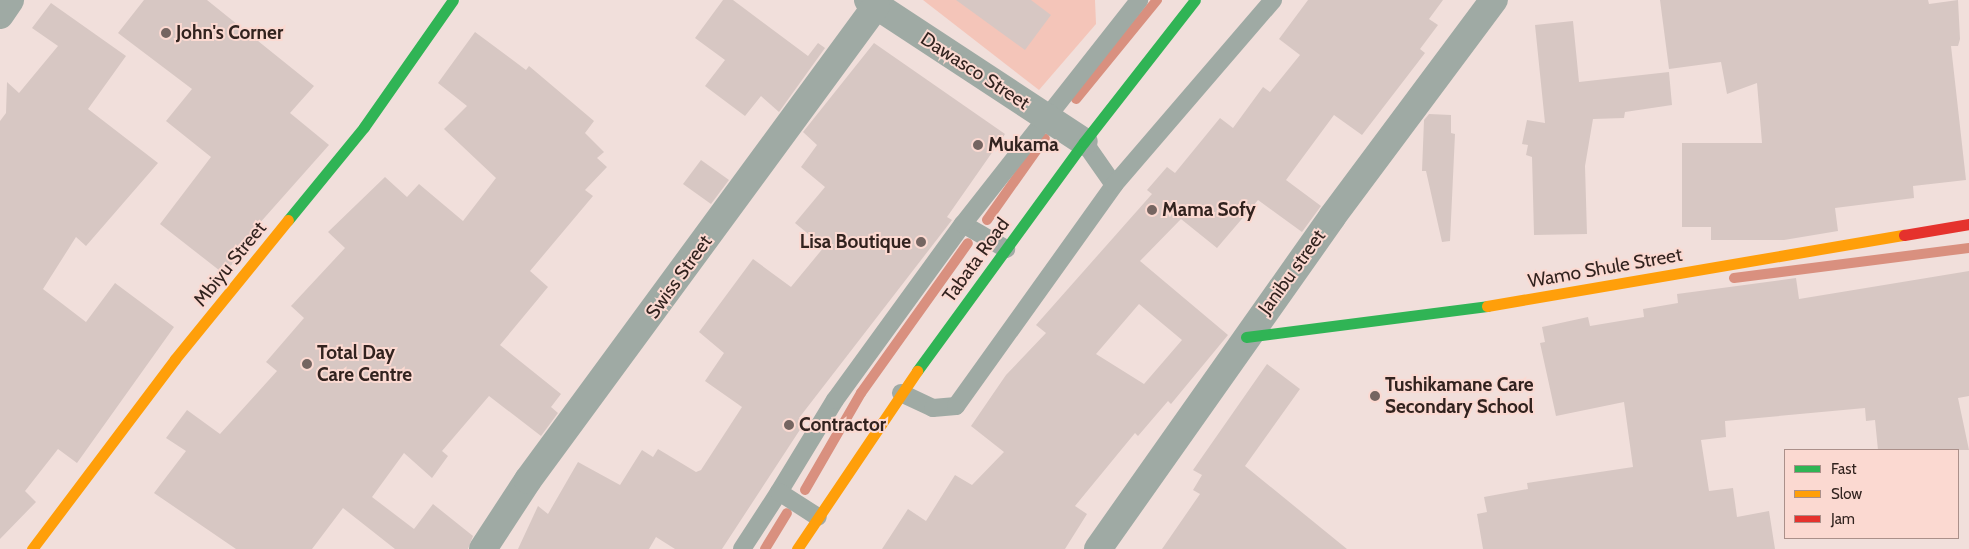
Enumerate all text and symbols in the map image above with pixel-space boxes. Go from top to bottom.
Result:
place label: John's Corner [176,22,283,44]
marker: John's Corner [160,27,172,39]
street label: Dawasco Street [916,27,1034,115]
place label: Mukama [988,134,1059,156]
marker: Mukama [972,139,984,151]
place label: Mama Sofy [1162,199,1256,221]
marker: Mama Sofy [1146,204,1158,216]
street label: Tabata Road [938,213,1014,307]
street label: Mbiyu Street [189,217,271,311]
street label: Janibu street [1254,225,1330,319]
street label: Swiss Street [641,231,717,323]
place label: Lisa Boutique [800,231,911,253]
marker: Lisa Boutique [915,236,927,248]
street label: Wamo Shule Street [1526,243,1684,293]
place label: Total Day Care Centre [317,342,412,386]
marker: Total Day Care Centre [301,358,313,370]
place label: Tushikamane Care Secondary School [1385,374,1534,418]
marker: Tushikamane Care Secondary School [1369,390,1381,402]
place label: Contractor [799,414,886,436]
marker: Contractor [783,419,795,431]
legend [1784,449,1959,539]
text: Fast [1831,460,1856,478]
text: Slow [1831,485,1862,503]
text: Jam [1831,510,1855,528]

